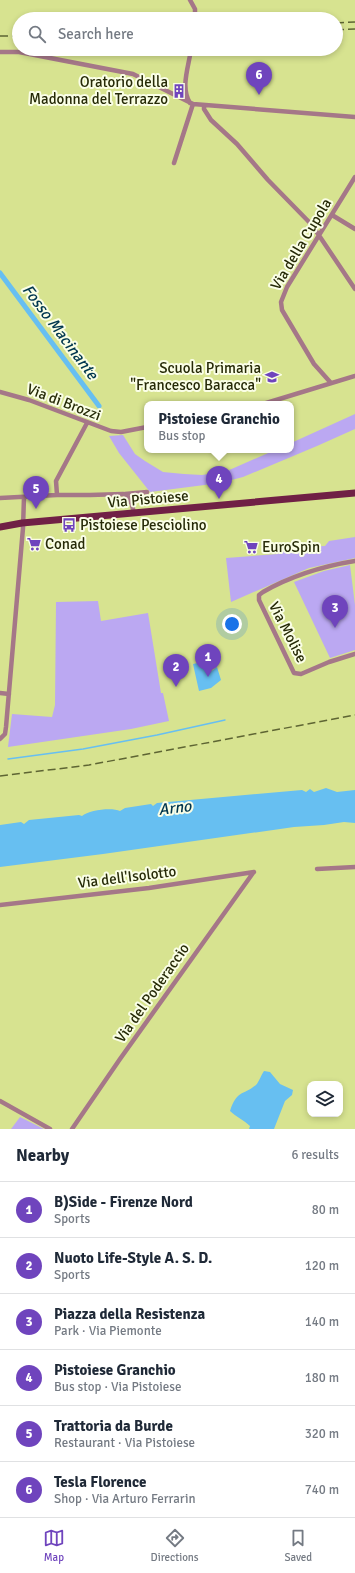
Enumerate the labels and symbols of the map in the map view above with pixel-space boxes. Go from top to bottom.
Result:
pin: 6 [246,62,272,95]
place label: Oratorio della Madonna del Terrazzo [29,73,168,108]
building icon: Oratorio della Madonna del Terrazzo [171,83,187,99]
street label: Via della Cupola [267,195,335,293]
water label: Fosso Macinante [18,280,103,384]
place label: Scuola Primaria "Francesco Baracca" [130,359,261,394]
school or university icon: Scuola Primaria "Francesco Baracca" [264,369,280,385]
street label: Via di Brozzi [24,380,104,424]
pin: 4 [206,466,232,499]
pin: 5 [23,476,49,509]
street label: Via Pistoiese [107,486,189,512]
place label: Pistoiese Pesciolino [80,516,207,534]
bus stop icon: Pistoiese Pesciolino [61,517,77,533]
place label: Conad [45,535,85,553]
supermarket icon: Conad [26,536,42,552]
place label: EuroSpin [262,538,320,556]
supermarket icon: EuroSpin [243,539,259,555]
pin: 3 [322,595,348,628]
street label: Via Molise [265,599,311,665]
your location [222,614,242,634]
pin: 1 [195,644,221,677]
pin: 2 [163,654,189,687]
water label: Arno [158,796,193,820]
street label: Via dell'Isolotto [77,862,178,892]
street label: Via del Poderaccio [111,940,193,1046]

